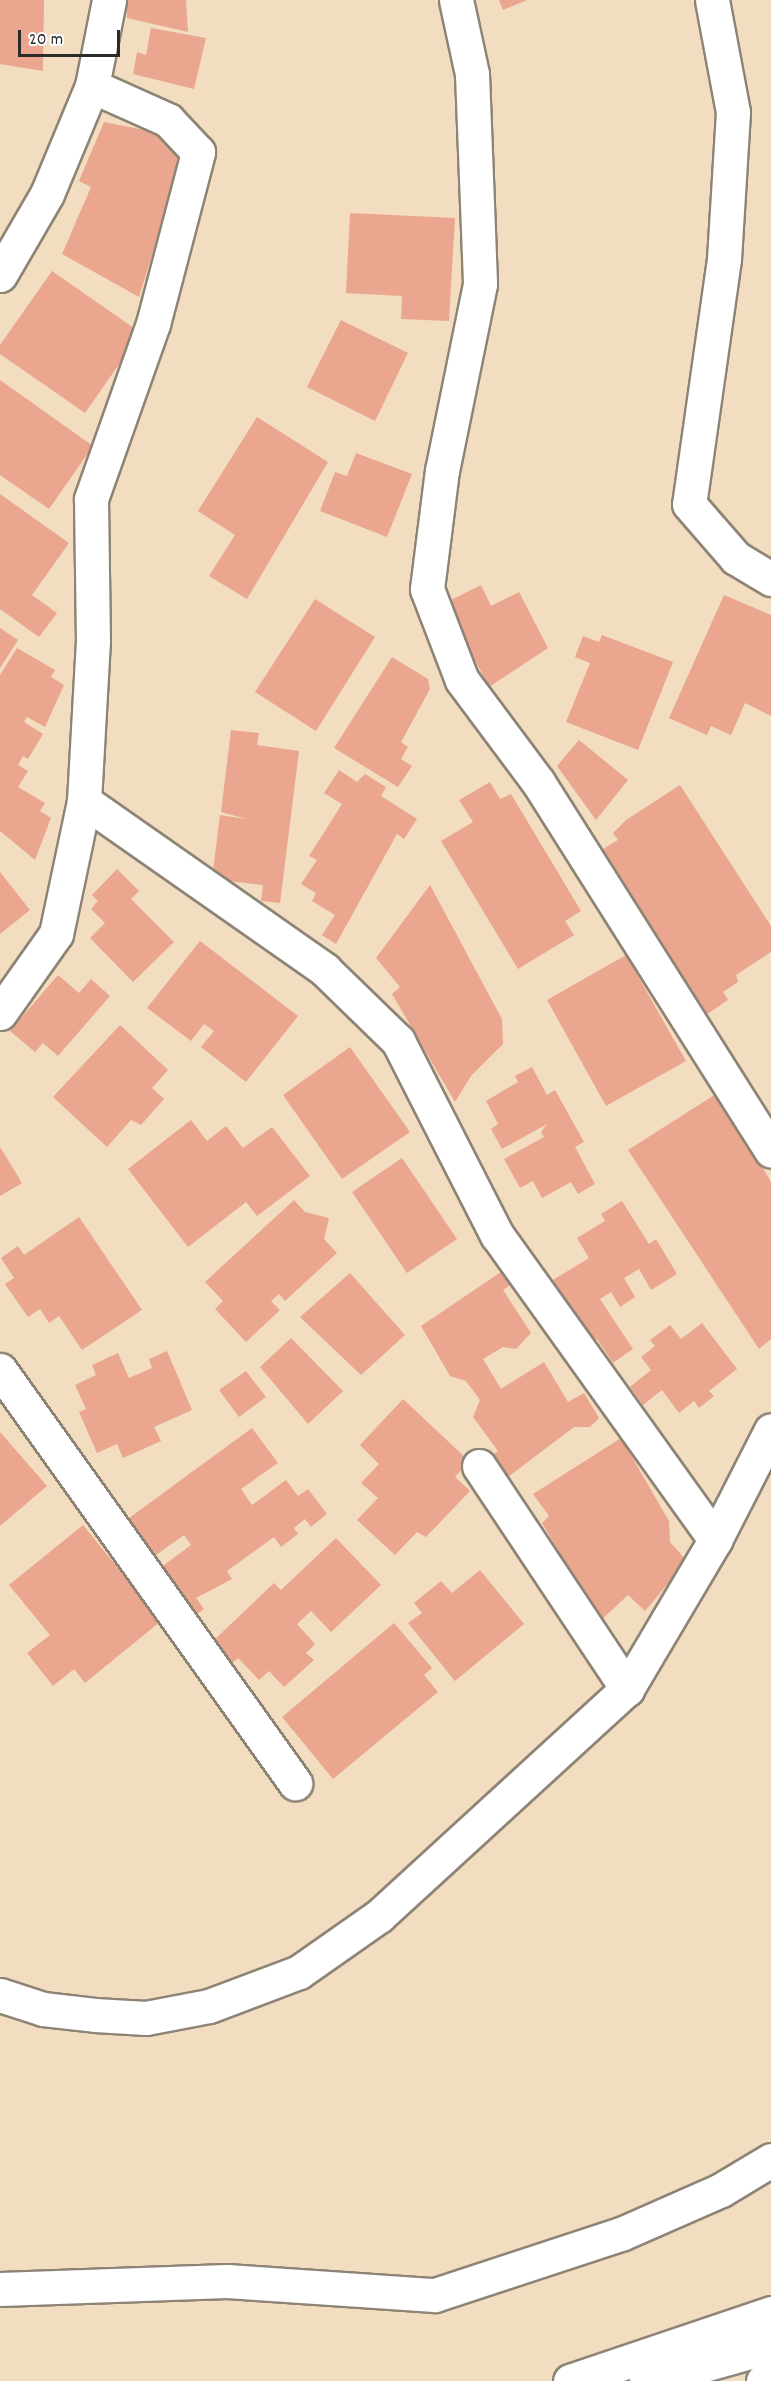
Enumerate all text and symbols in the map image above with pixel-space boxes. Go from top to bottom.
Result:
scale bar [21,18,123,56]
text: 20 m [29,28,63,53]

